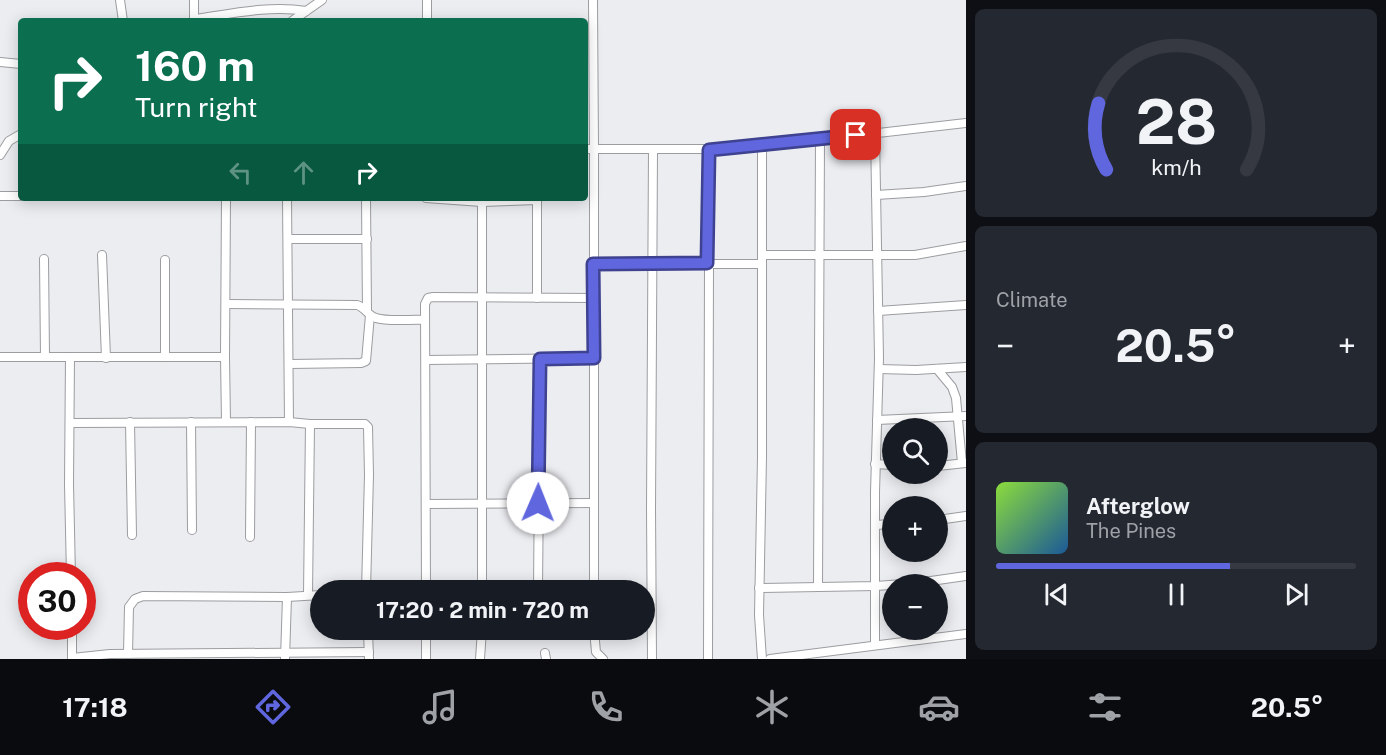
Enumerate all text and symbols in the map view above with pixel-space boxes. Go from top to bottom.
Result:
text: 160 m [135,41,255,90]
icon: right [36,42,114,120]
text: 28 [1135,85,1217,158]
text: Turn right [135,91,258,123]
pin [830,109,881,160]
icon: arrive [839,118,872,151]
text: km/h [1151,155,1201,180]
icon: left [224,156,257,189]
icon: ahead [287,156,320,189]
icon: right [350,156,383,189]
text: Climate [996,288,1068,312]
text: 20.5° [1115,319,1237,372]
text: − [996,327,1014,365]
text: + [1338,327,1356,365]
map controls [882,418,948,640]
button: search [882,418,948,484]
position arrow [506,471,570,535]
text: Afterglow [1086,493,1190,519]
button: + [882,496,948,562]
text: The Pines [1086,519,1176,543]
speed limit sign: 30 [18,562,96,640]
button: − [882,574,948,640]
icon: previous [1040,578,1073,611]
icon: pause [1160,578,1193,611]
icon: next [1280,578,1313,611]
text: 17:20 · 2 min · 720 m [376,597,589,623]
icon: directions [252,686,294,728]
icon: music [419,686,461,728]
icon: phone [585,686,627,728]
icon: climate [751,686,793,728]
icon: car [918,686,960,728]
icon: filters [1084,686,1126,728]
text: 17:18 [62,691,128,723]
text: 20.5° [1251,691,1324,723]

